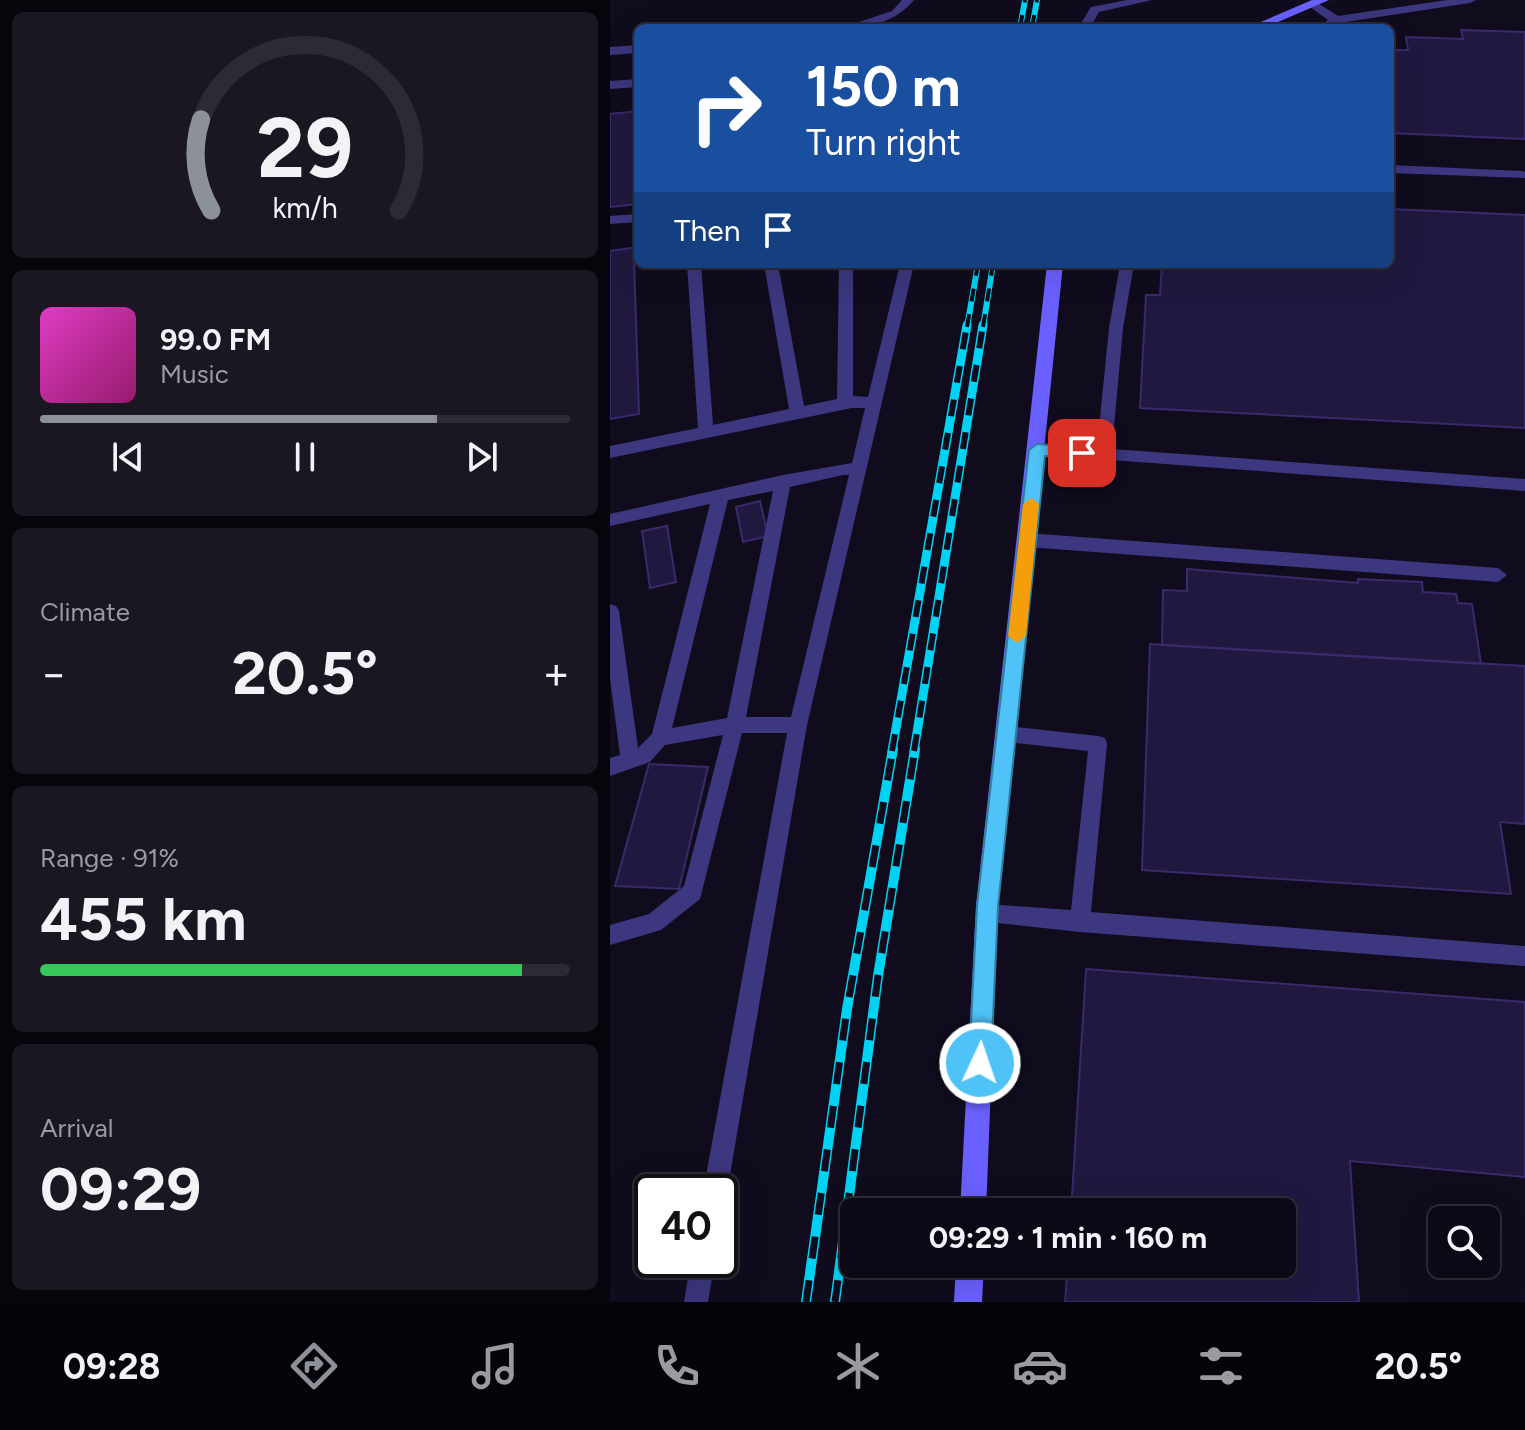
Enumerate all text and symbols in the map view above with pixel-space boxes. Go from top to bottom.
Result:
text: 150 m [806,53,961,120]
icon: right [674,56,778,160]
text: 29 [257,98,353,198]
text: Turn right [806,121,961,164]
text: km/h [272,191,338,225]
icon: arrive [756,208,800,252]
text: Then [674,212,740,249]
text: 99.0 FM [160,321,271,358]
text: Music [160,358,229,390]
pin [1048,419,1116,487]
icon: arrive [1060,431,1104,475]
icon: previous [106,435,150,479]
icon: pause [283,435,327,479]
icon: next [460,435,504,479]
text: Climate [40,596,130,628]
text: 20.5° [232,637,378,709]
text: − [40,647,67,700]
text: + [543,647,570,700]
text: Range · 91% [40,842,179,874]
text: 455 km [40,883,247,955]
position arrow [938,1021,1022,1105]
text: Arrival [40,1112,113,1144]
text: 09:29 [40,1153,201,1225]
speed limit sign: 40 [634,1174,738,1278]
map controls [1428,1206,1500,1278]
button: search [1428,1206,1500,1278]
text: 09:29 · 1 min · 160 m [929,1219,1207,1256]
icon: directions [286,1338,342,1394]
icon: music [467,1338,523,1394]
icon: phone [649,1338,705,1394]
icon: climate [830,1338,886,1394]
icon: car [1012,1338,1068,1394]
icon: filters [1193,1338,1249,1394]
text: 09:28 [63,1345,161,1388]
text: 20.5° [1375,1345,1462,1388]

